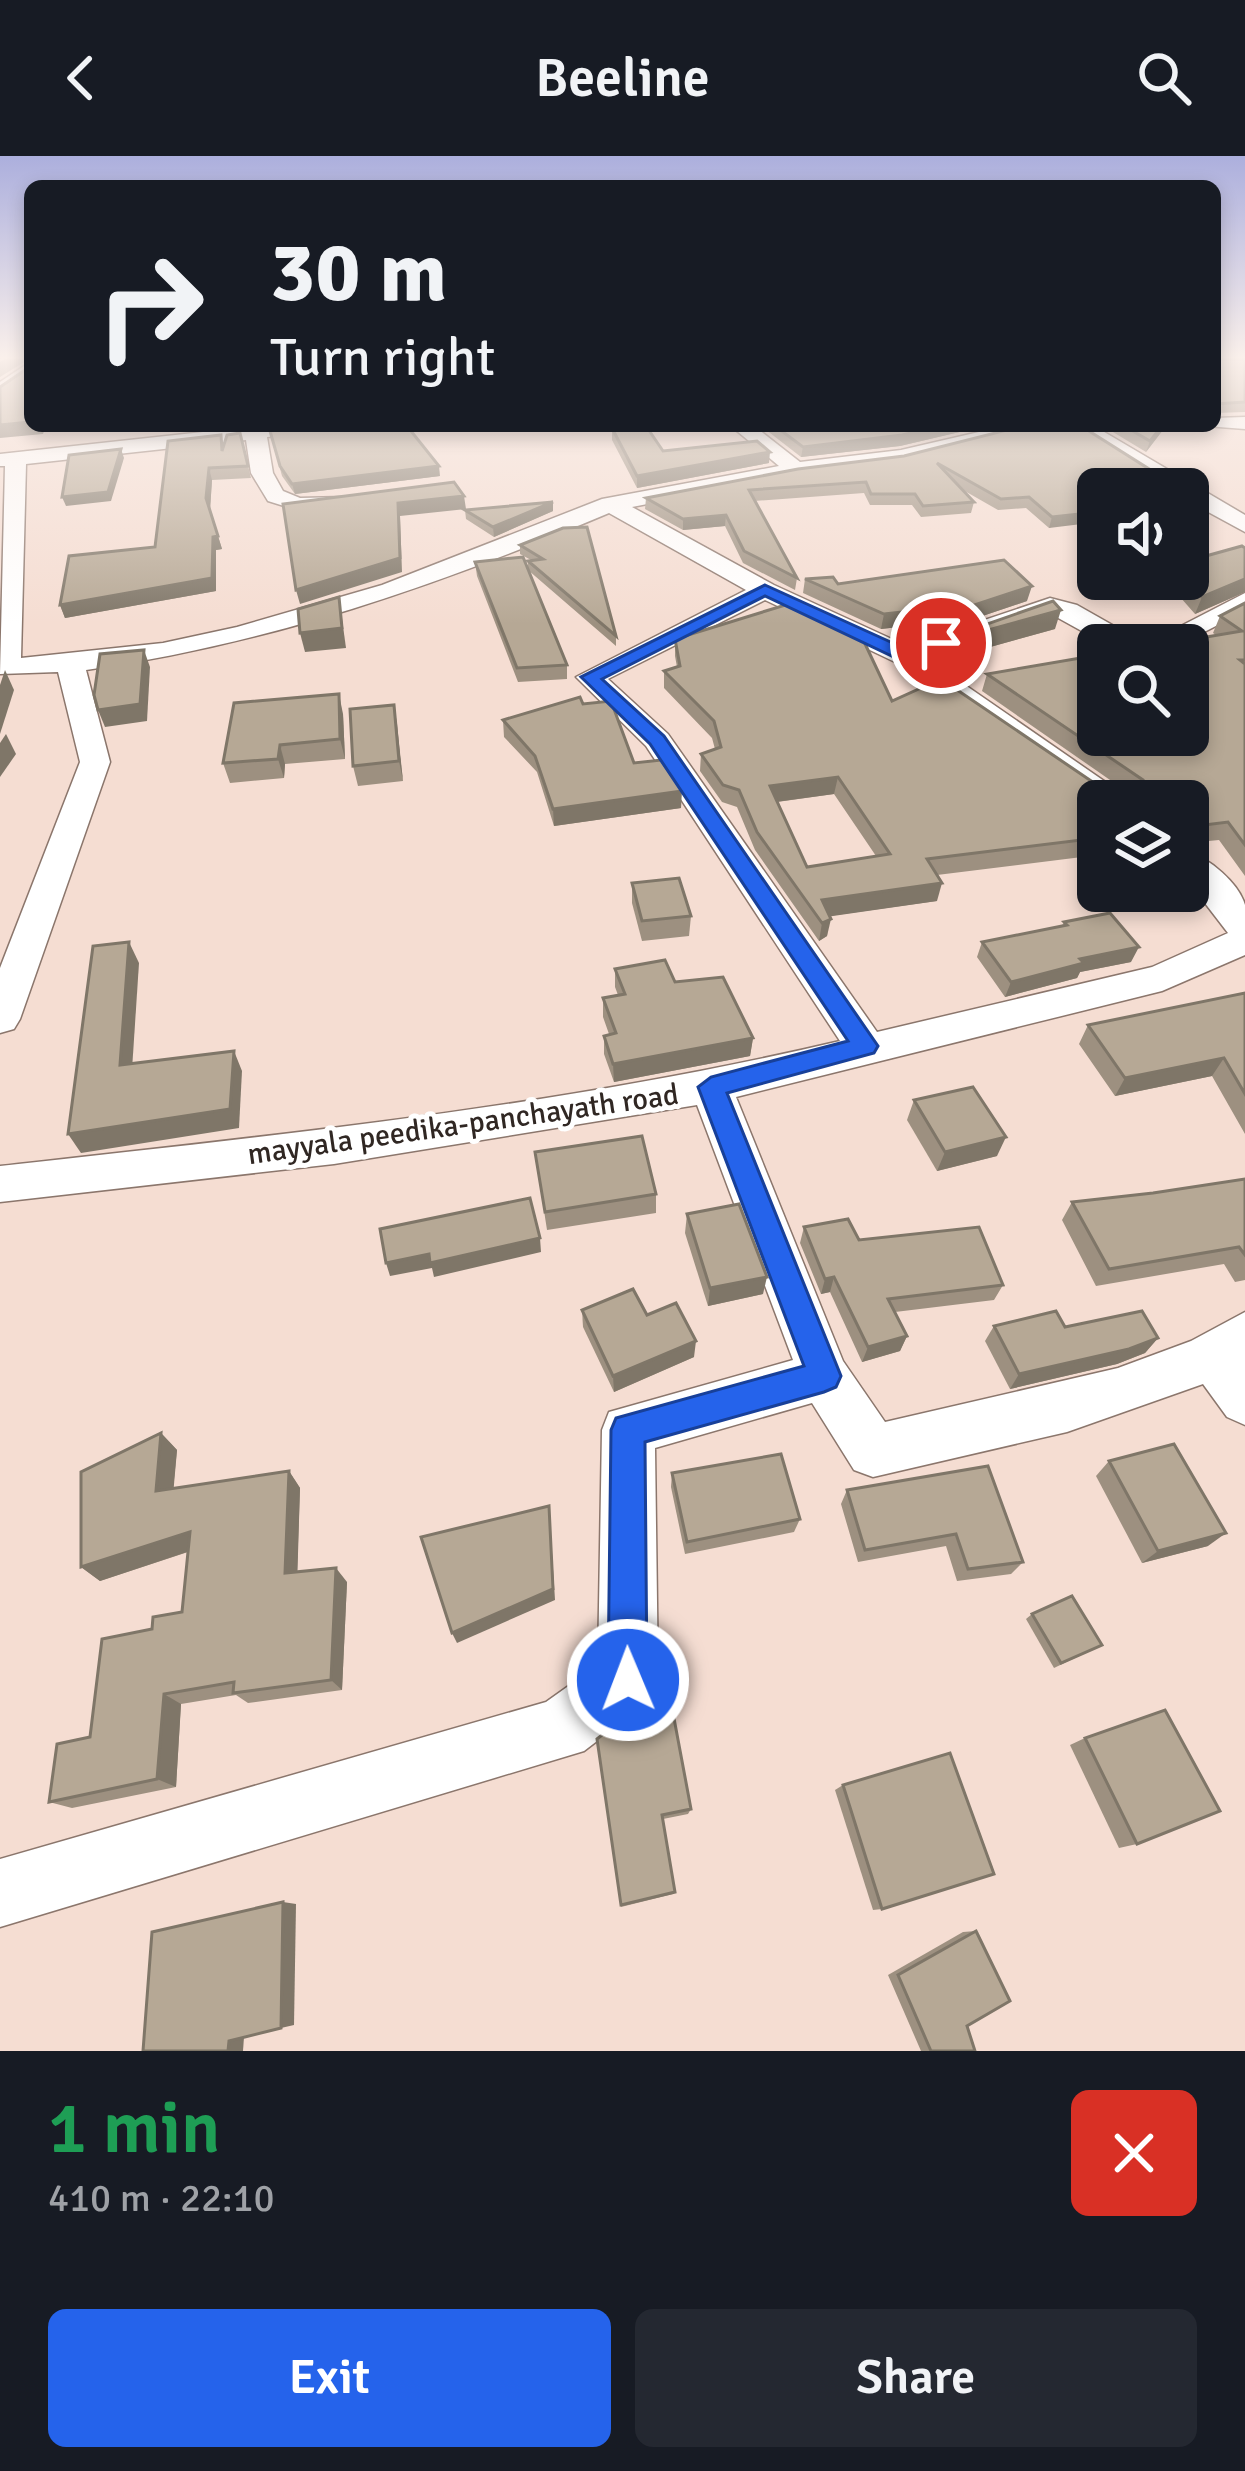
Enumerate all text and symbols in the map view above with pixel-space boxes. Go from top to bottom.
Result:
icon: back [48,45,114,111]
text: Beeline [535,45,710,112]
icon: search [1131,45,1197,111]
text: 30 m [270,221,447,325]
icon: right [72,228,228,384]
text: Turn right [270,324,495,391]
map controls [1077,468,1209,912]
button: sound [1077,468,1209,600]
pin [890,592,992,694]
icon: arrive [908,610,974,676]
button: search [1077,624,1209,756]
button: layers [1077,780,1209,912]
street label: mayyala peedika-panchayath road [245,1076,681,1173]
position arrow [565,1617,691,1743]
text: 1 min [48,2084,220,2173]
button: close [1071,2090,1197,2216]
text: 410 m · 22:10 [48,2174,275,2222]
button: Exit [48,2309,611,2447]
button: Share [635,2309,1197,2447]

